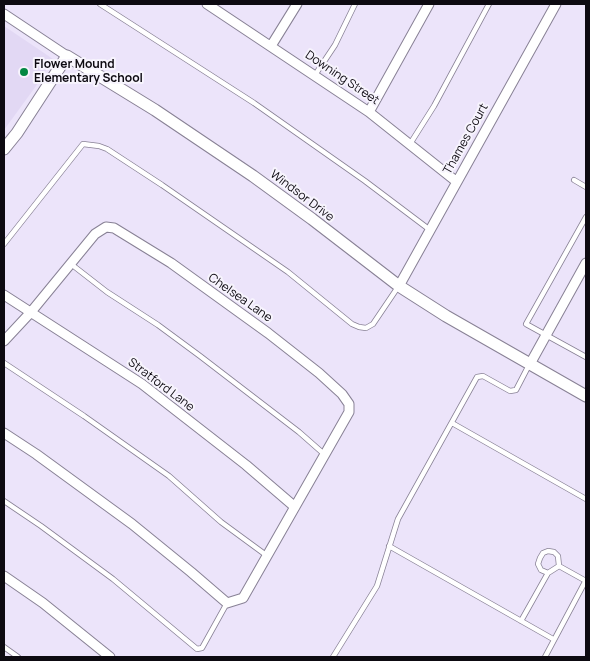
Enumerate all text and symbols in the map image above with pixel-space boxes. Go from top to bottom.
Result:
street label: Downing Street [302,48,382,108]
place label: Flower Mound Elementary School [34,58,143,86]
marker: Flower Mound Elementary School [18,66,30,78]
street label: Thames Court [441,101,491,177]
street label: Windsor Drive [267,167,337,225]
street label: Chelsea Lane [205,271,275,325]
street label: Stratford Lane [125,355,197,415]

